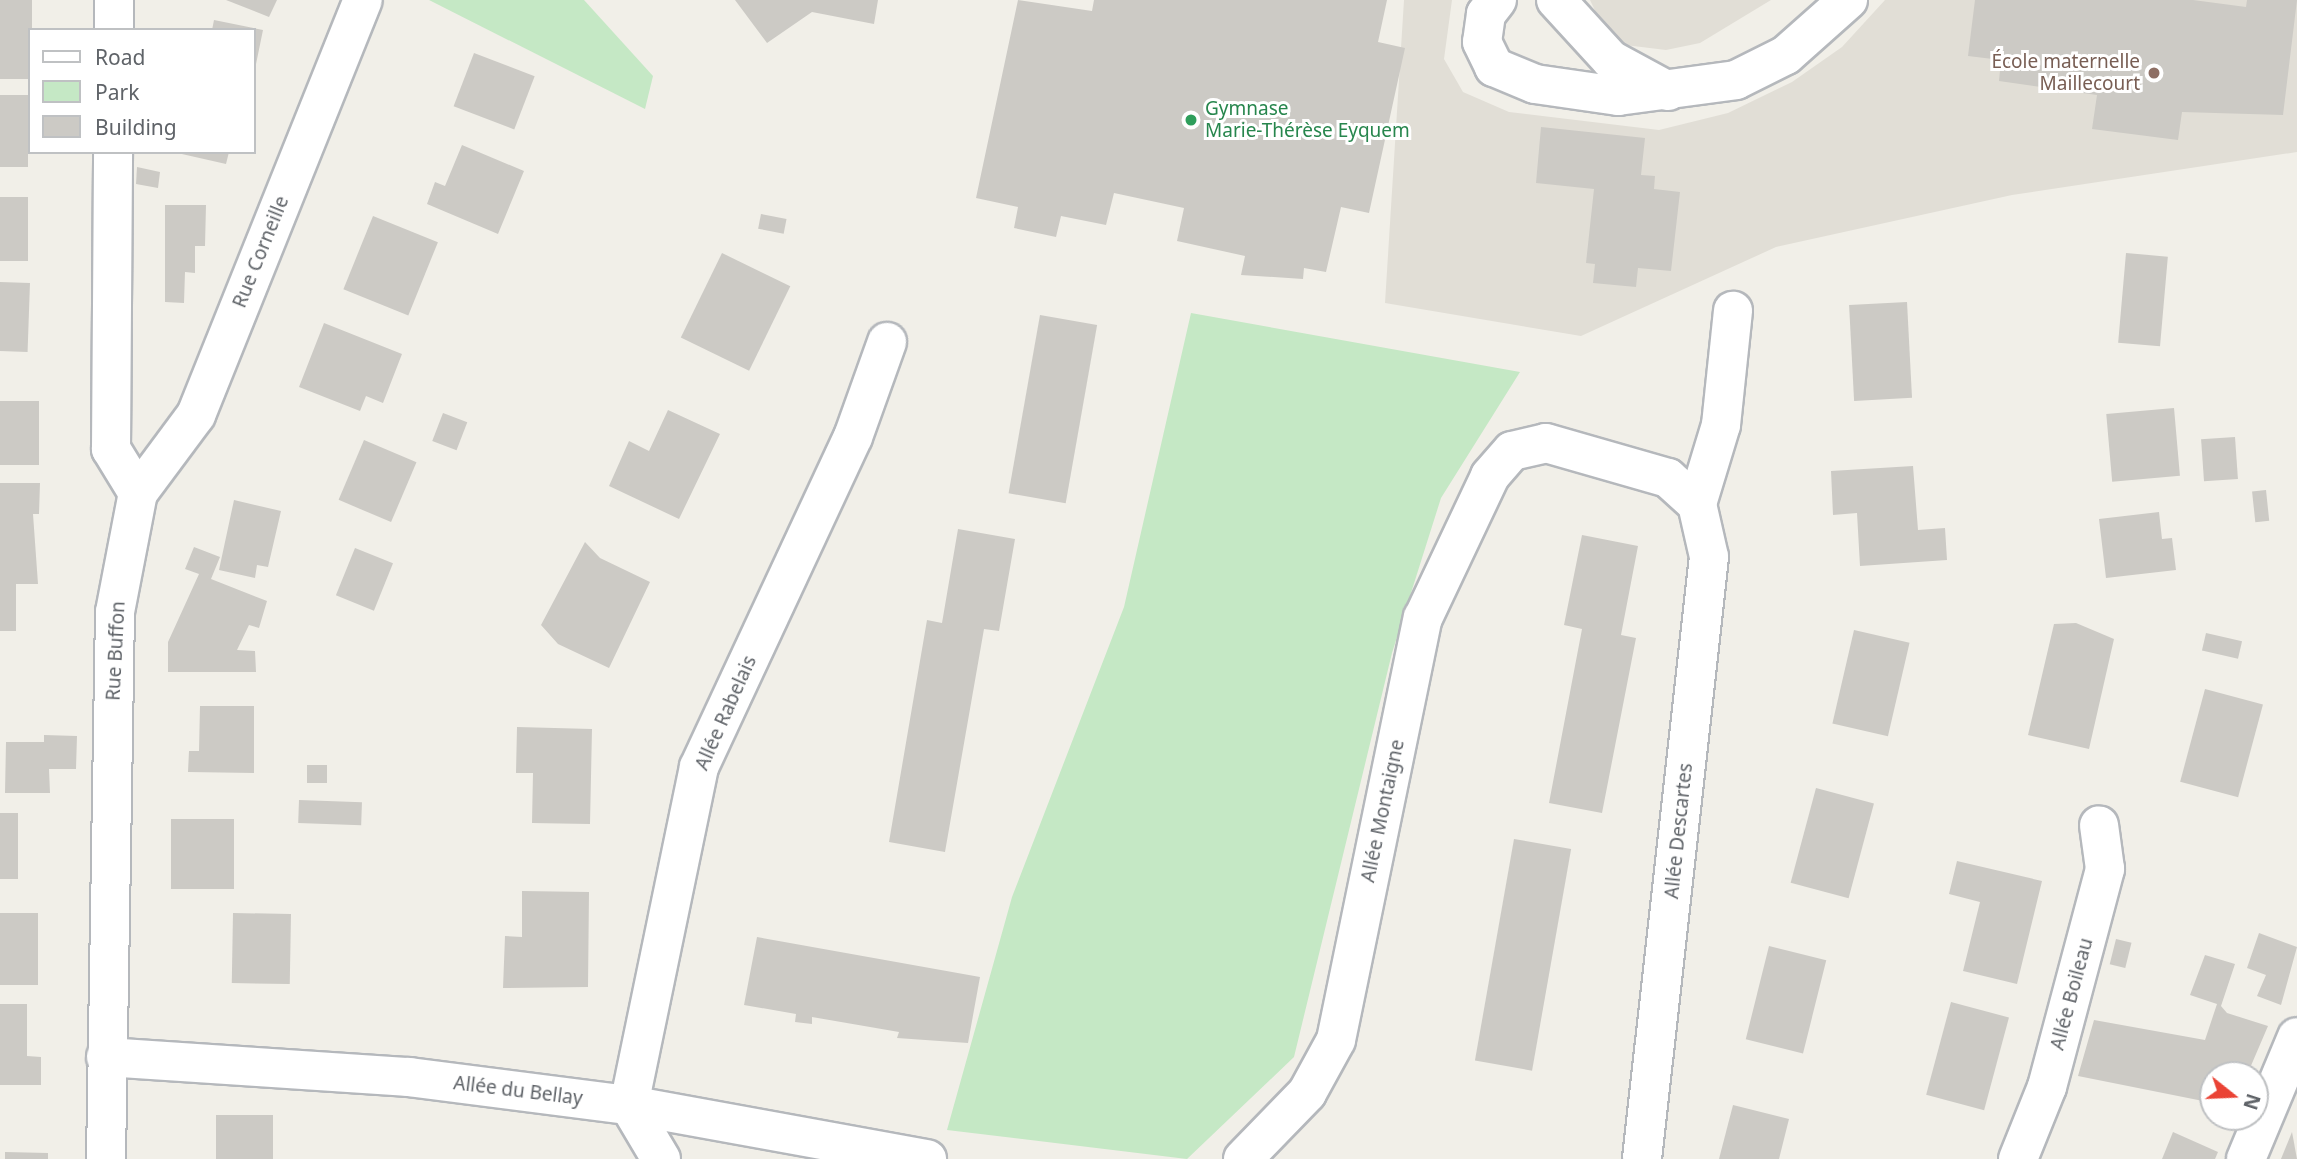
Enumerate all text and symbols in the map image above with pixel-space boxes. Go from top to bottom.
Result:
legend [28,28,256,154]
text: Road [95,43,145,71]
place label: École maternelle Maillecourt [1991,51,2140,95]
marker: École maternelle Maillecourt [2146,65,2162,81]
text: Park [95,78,139,106]
place label: Gymnase Marie-Thérèse Eyquem [1205,98,1410,142]
marker: Gymnase Marie-Thérèse Eyquem [1183,112,1199,128]
text: Building [95,113,177,141]
street label: Rue Corneille [228,193,294,311]
street label: Rue Buffon [102,601,130,701]
street label: Allée Rabelais [691,652,761,774]
street label: Allée Montaigne [1357,738,1409,884]
street label: Allée Descartes [1661,762,1697,900]
street label: Allée Boileau [2046,935,2098,1053]
north arrow [2199,1061,2269,1131]
street label: Allée du Bellay [452,1072,584,1110]
text: N [2237,1090,2267,1113]

